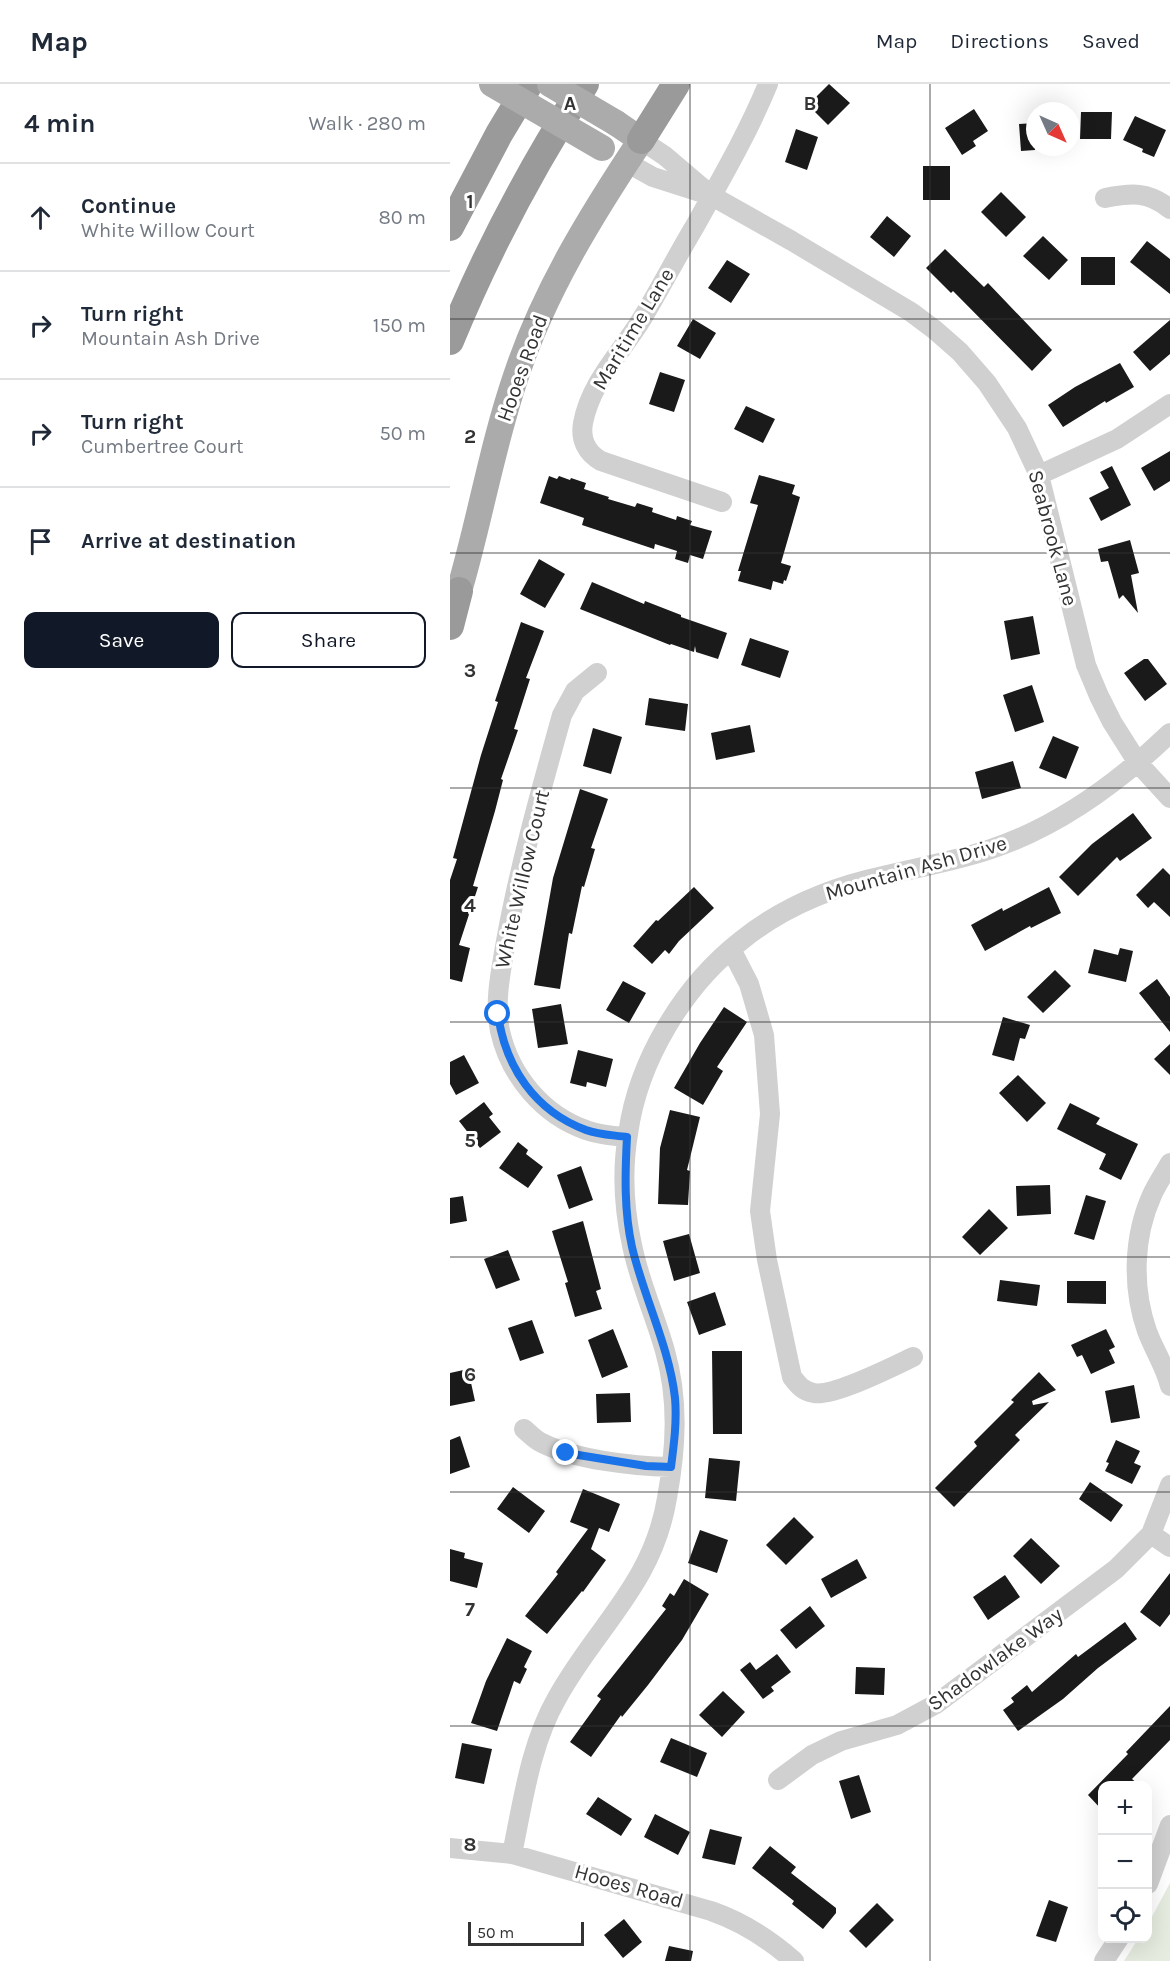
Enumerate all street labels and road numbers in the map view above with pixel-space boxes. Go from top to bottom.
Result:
street label: Maritime Lane [587,264,679,394]
street label: Hooes Road [492,311,552,425]
street label: Seabrook Lane [1023,467,1083,609]
street label: White Willow Court [490,787,554,971]
street label: Mountain Ash Drive [822,831,1010,905]
street label: Shadowlake Way [923,1602,1067,1716]
street label: Hooes Road [572,1859,686,1913]

